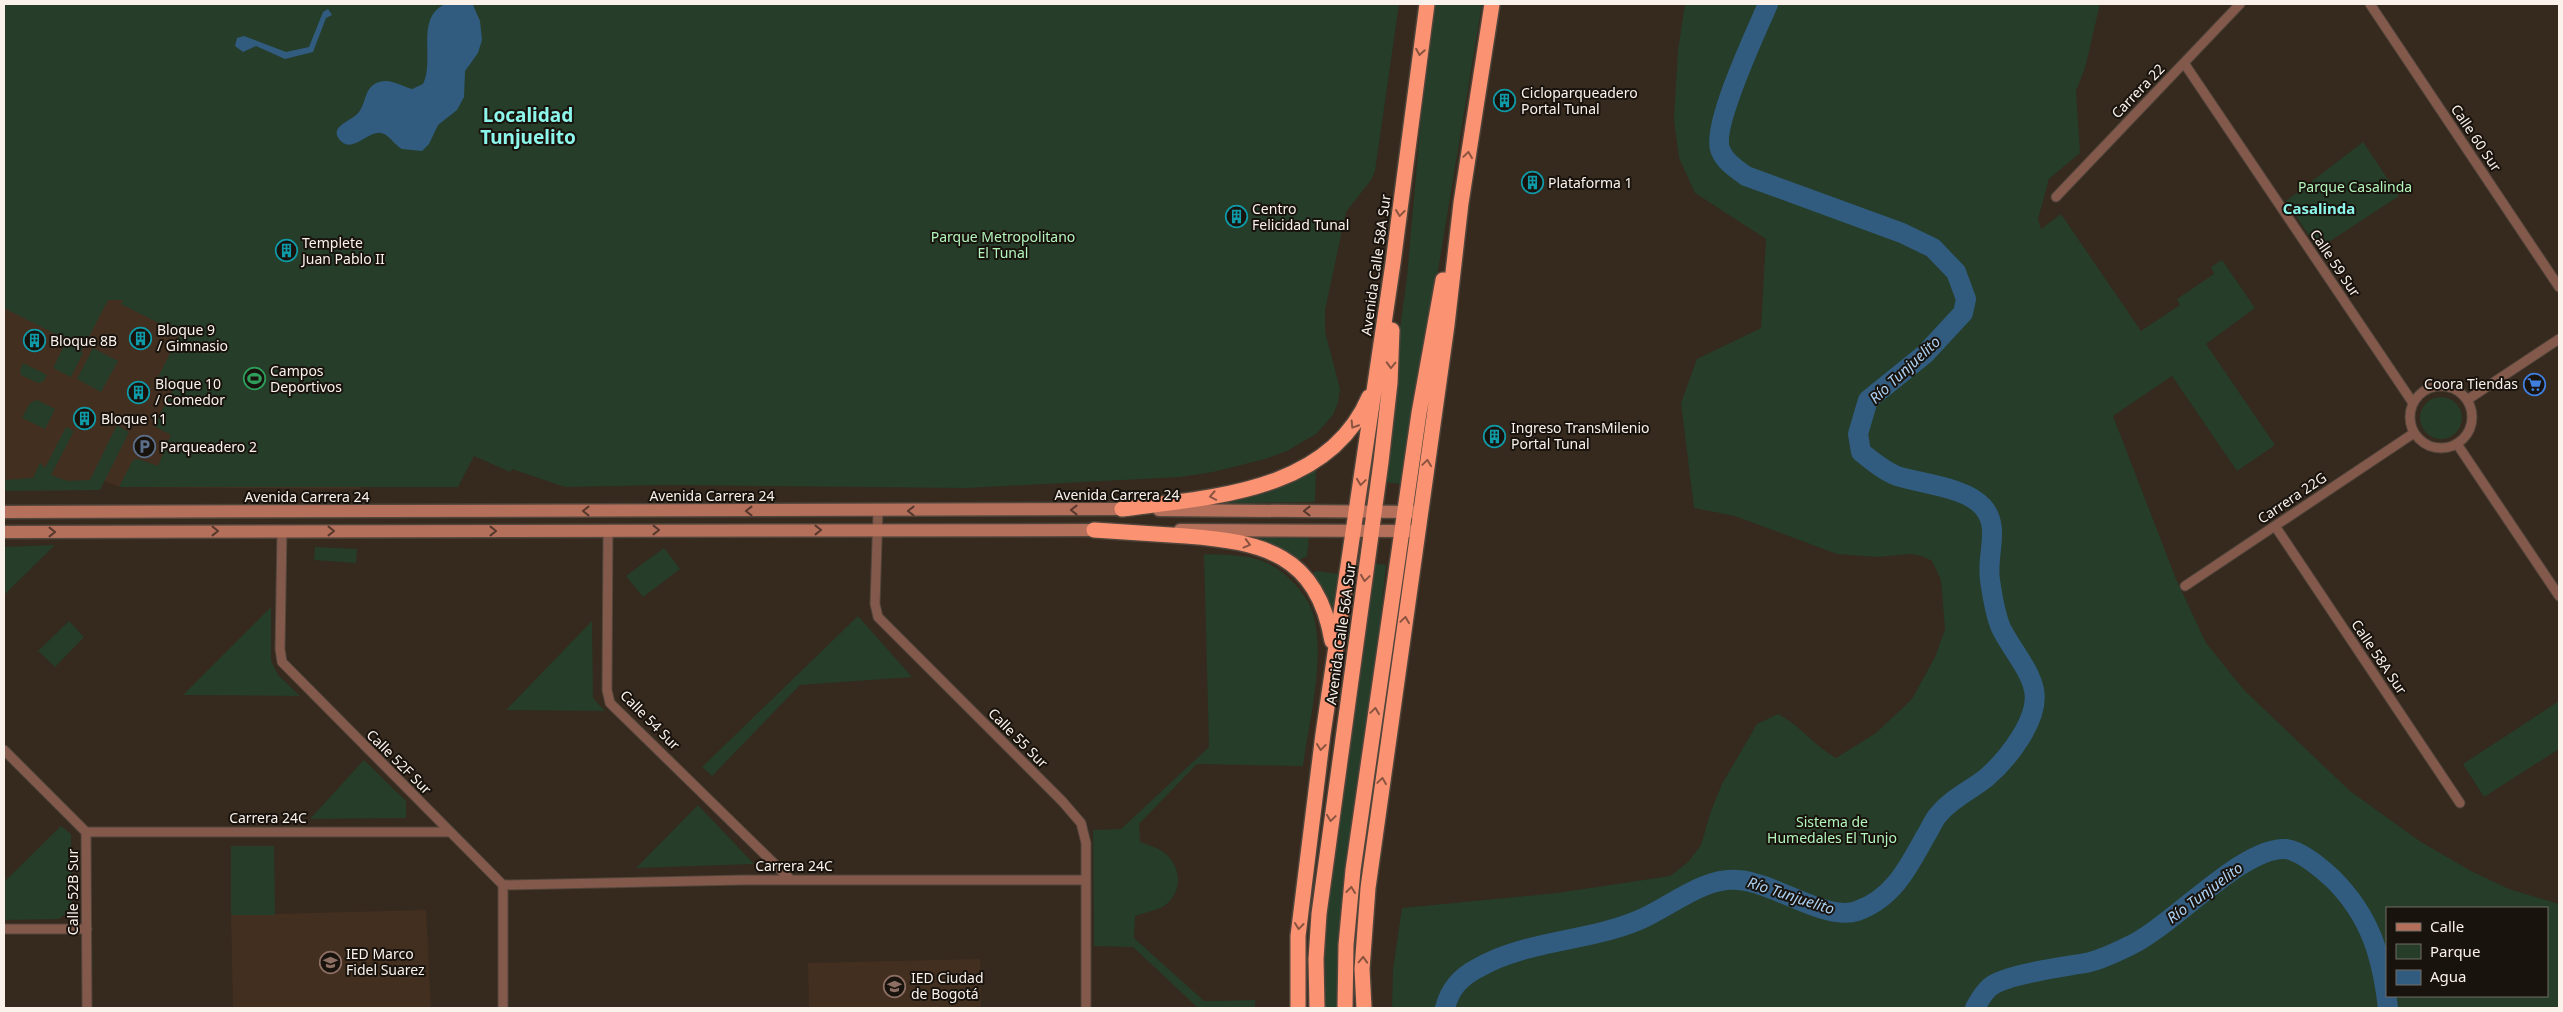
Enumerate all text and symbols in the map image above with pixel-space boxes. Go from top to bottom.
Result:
one-way arrow [1415,48,1426,56]
street label: Carrera 22 [2107,59,2168,122]
place label: Cicloparqueadero Portal Tunal [1521,83,1638,118]
building icon: Cicloparqueadero Portal Tunal [1493,89,1517,113]
street label: Calle 60 Sur [2447,100,2506,175]
district label: Localidad Tunjuelito [480,102,576,150]
one-way arrow [1462,151,1473,159]
building icon: Plataforma 1 [1520,171,1544,195]
place label: Plataforma 1 [1548,173,1633,192]
park label: Parque Casalinda [2298,177,2412,196]
street label: Avenida Calle 58A Sur [1356,193,1395,337]
district label: Casalinda [2283,198,2355,218]
place label: Centro Felicidad Tunal [1252,199,1349,234]
building icon: Centro Felicidad Tunal [1224,205,1248,229]
one-way arrow [1395,210,1406,218]
street label: Calle 59 Sur [2306,225,2365,300]
park label: Parque Metropolitano El Tunal [931,227,1075,262]
place label: Templete Juan Pablo II [300,233,385,268]
building icon: Templete Juan Pablo II [274,239,298,263]
place label: Bloque 9 / Gimnasio [157,320,228,355]
building icon: Bloque 9 / Gimnasio [129,326,153,350]
building icon: Bloque 8B [22,329,46,353]
place label: Bloque 8B [50,331,117,350]
water label: Río Tunjuelito [1865,331,1944,407]
place label: Campos Deportivos [270,361,342,396]
one-way arrow [1385,361,1396,369]
sports icon: Campos Deportivos [242,367,266,391]
supermarket icon: Coora Tiendas [2522,372,2546,396]
place label: Bloque 10 / Comedor [155,374,225,409]
place label: Coora Tiendas [2424,374,2518,393]
building icon: Bloque 10 / Comedor [127,380,151,404]
building icon: Bloque 11 [73,407,97,431]
place label: Bloque 11 [101,409,167,428]
place label: Ingreso TransMilenio Portal Tunal [1511,418,1650,453]
one-way arrow [1350,420,1360,429]
building icon: Ingreso TransMilenio Portal Tunal [1483,424,1507,448]
parking icon: Parqueadero 2 [132,435,156,459]
place label: Parqueadero 2 [160,437,257,456]
one-way arrow [1421,459,1431,468]
street label: Carrera 22G [2254,468,2330,528]
one-way arrow [1356,477,1366,486]
street label: Avenida Carrera 24 [1054,485,1180,504]
street label: Avenida Carrera 24 [649,486,775,505]
street label: Avenida Carrera 24 [244,487,370,506]
one-way arrow [1208,490,1217,500]
one-way arrow [1069,505,1077,515]
one-way arrow [582,506,590,516]
one-way arrow [745,506,752,516]
one-way arrow [907,506,914,516]
one-way arrow [1303,506,1311,516]
one-way arrow [652,525,660,535]
one-way arrow [815,525,823,535]
one-way arrow [212,526,219,536]
one-way arrow [328,526,335,536]
one-way arrow [490,526,498,536]
one-way arrow [49,527,57,537]
one-way arrow [1243,538,1251,548]
street label: Avenida Calle 56A Sur [1321,562,1360,706]
one-way arrow [1361,574,1371,583]
one-way arrow [1399,615,1410,623]
street label: Calle 58A Sur [2347,616,2412,698]
street label: Calle 54 Sur [616,686,685,754]
street label: Calle 55 Sur [984,704,1053,772]
one-way arrow [1369,707,1380,715]
street label: Calle 52F Sur [363,725,436,798]
one-way arrow [1316,744,1327,752]
one-way arrow [1377,776,1387,785]
street label: Carrera 24C [229,808,307,827]
park label: Sistema de Humedales El Tunjo [1767,812,1897,847]
one-way arrow [1326,814,1337,822]
street label: Calle 52B Sur [63,849,82,935]
street label: Carrera 24C [755,856,833,875]
water label: Río Tunjuelito [2162,857,2246,927]
water label: Río Tunjuelito [1745,872,1837,918]
one-way arrow [1345,885,1356,893]
legend [2386,907,2548,997]
text: Calle [2430,916,2464,936]
one-way arrow [1294,922,1305,930]
text: Parque [2430,941,2480,961]
place label: IED Marco Fidel Suarez [346,944,425,979]
school or university icon: IED Marco Fidel Suarez [318,950,342,974]
one-way arrow [1357,955,1368,963]
text: Agua [2430,966,2467,986]
place label: IED Ciudad de Bogotá [911,968,984,1003]
school or university icon: IED Ciudad de Bogotá [883,974,907,998]

